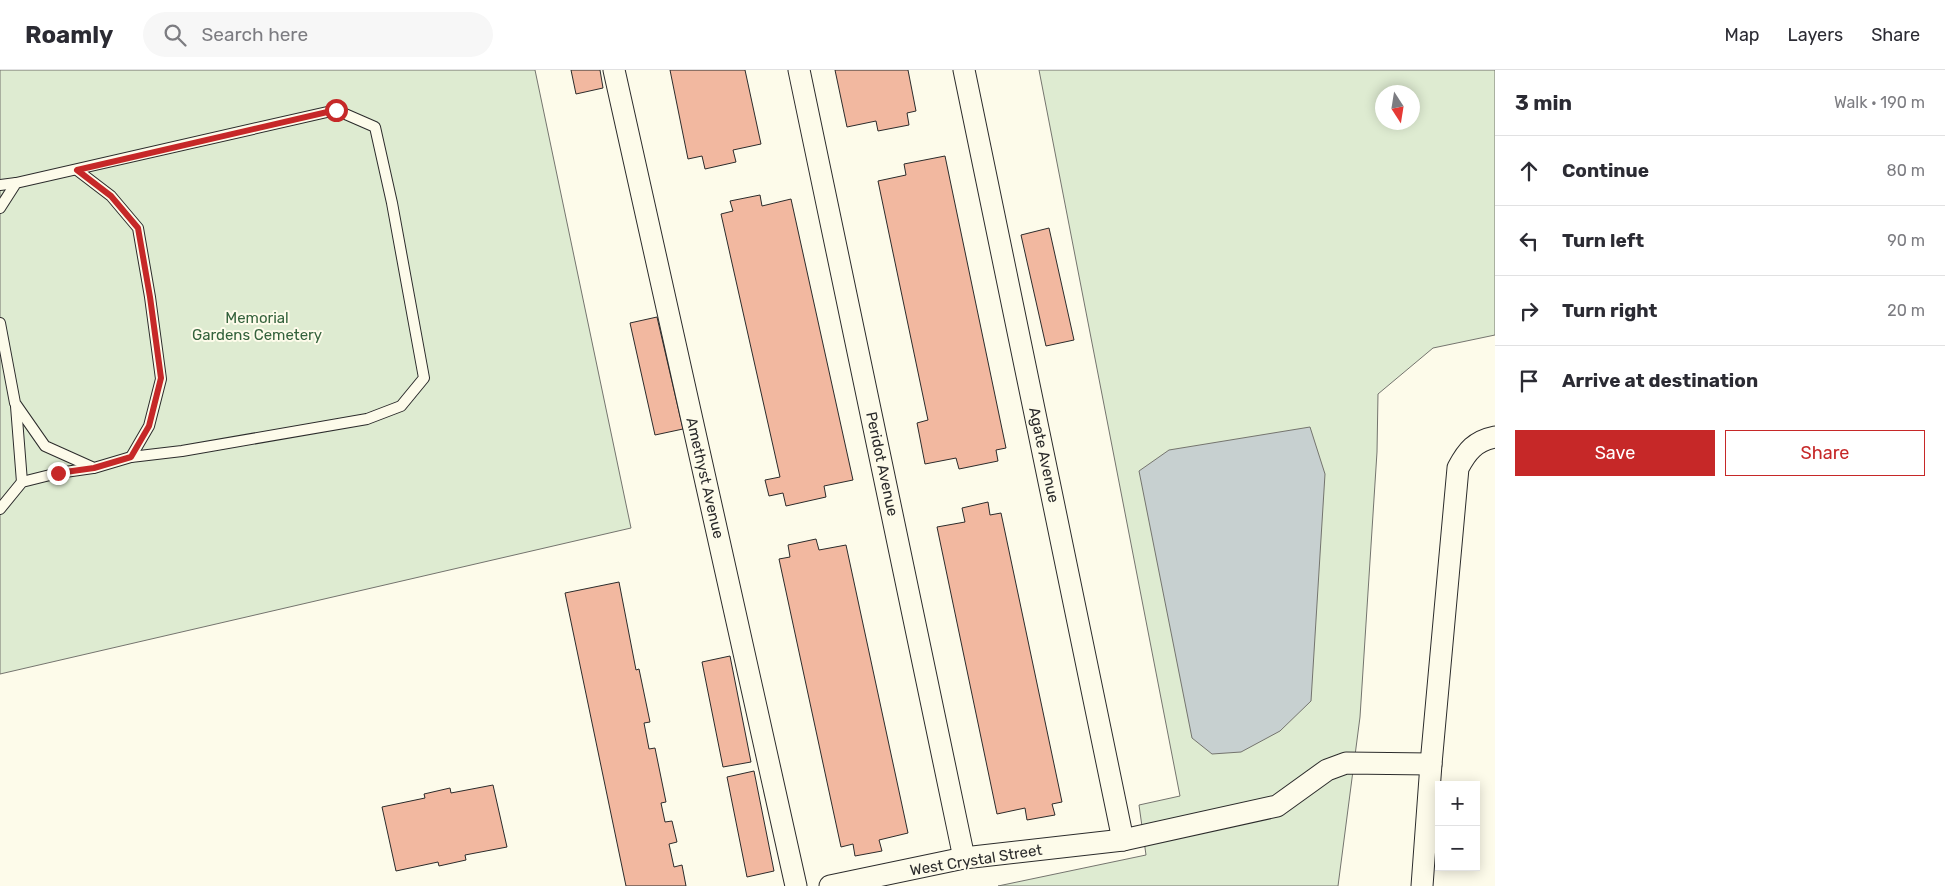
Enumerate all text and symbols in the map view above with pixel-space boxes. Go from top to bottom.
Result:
search box [143,12,493,57]
text: Roamly [25,21,113,49]
icon: search [161,21,189,49]
text: Search here [201,23,308,46]
text: Map [1725,24,1760,46]
text: Layers [1788,24,1843,46]
text: Share [1871,24,1920,46]
north arrow [1375,85,1420,130]
text: 3 min [1515,90,1572,115]
text: Walk · 190 m [1834,93,1925,112]
route start [325,99,348,122]
icon: ahead [1515,157,1543,185]
text: Continue [1562,159,1649,182]
text: 80 m [1887,161,1925,180]
icon: left [1515,227,1543,255]
text: Turn left [1562,229,1644,252]
text: 90 m [1887,231,1925,250]
icon: right [1515,297,1543,325]
text: Turn right [1562,299,1657,322]
text: 20 m [1887,301,1925,320]
park label: Memorial Gardens Cemetery [192,309,322,344]
icon: arrive [1515,367,1543,395]
text: Arrive at destination [1562,369,1758,392]
street label: Agate Avenue [1025,406,1063,504]
street label: Peridot Avenue [862,410,902,518]
street label: Amethyst Avenue [682,416,728,540]
button: Save [1515,430,1715,476]
button: Share [1725,430,1925,476]
route end [47,462,70,485]
map controls [1435,781,1480,871]
button: + [1435,781,1480,826]
button: − [1435,826,1480,871]
street label: West Crystal Street [909,841,1043,879]

